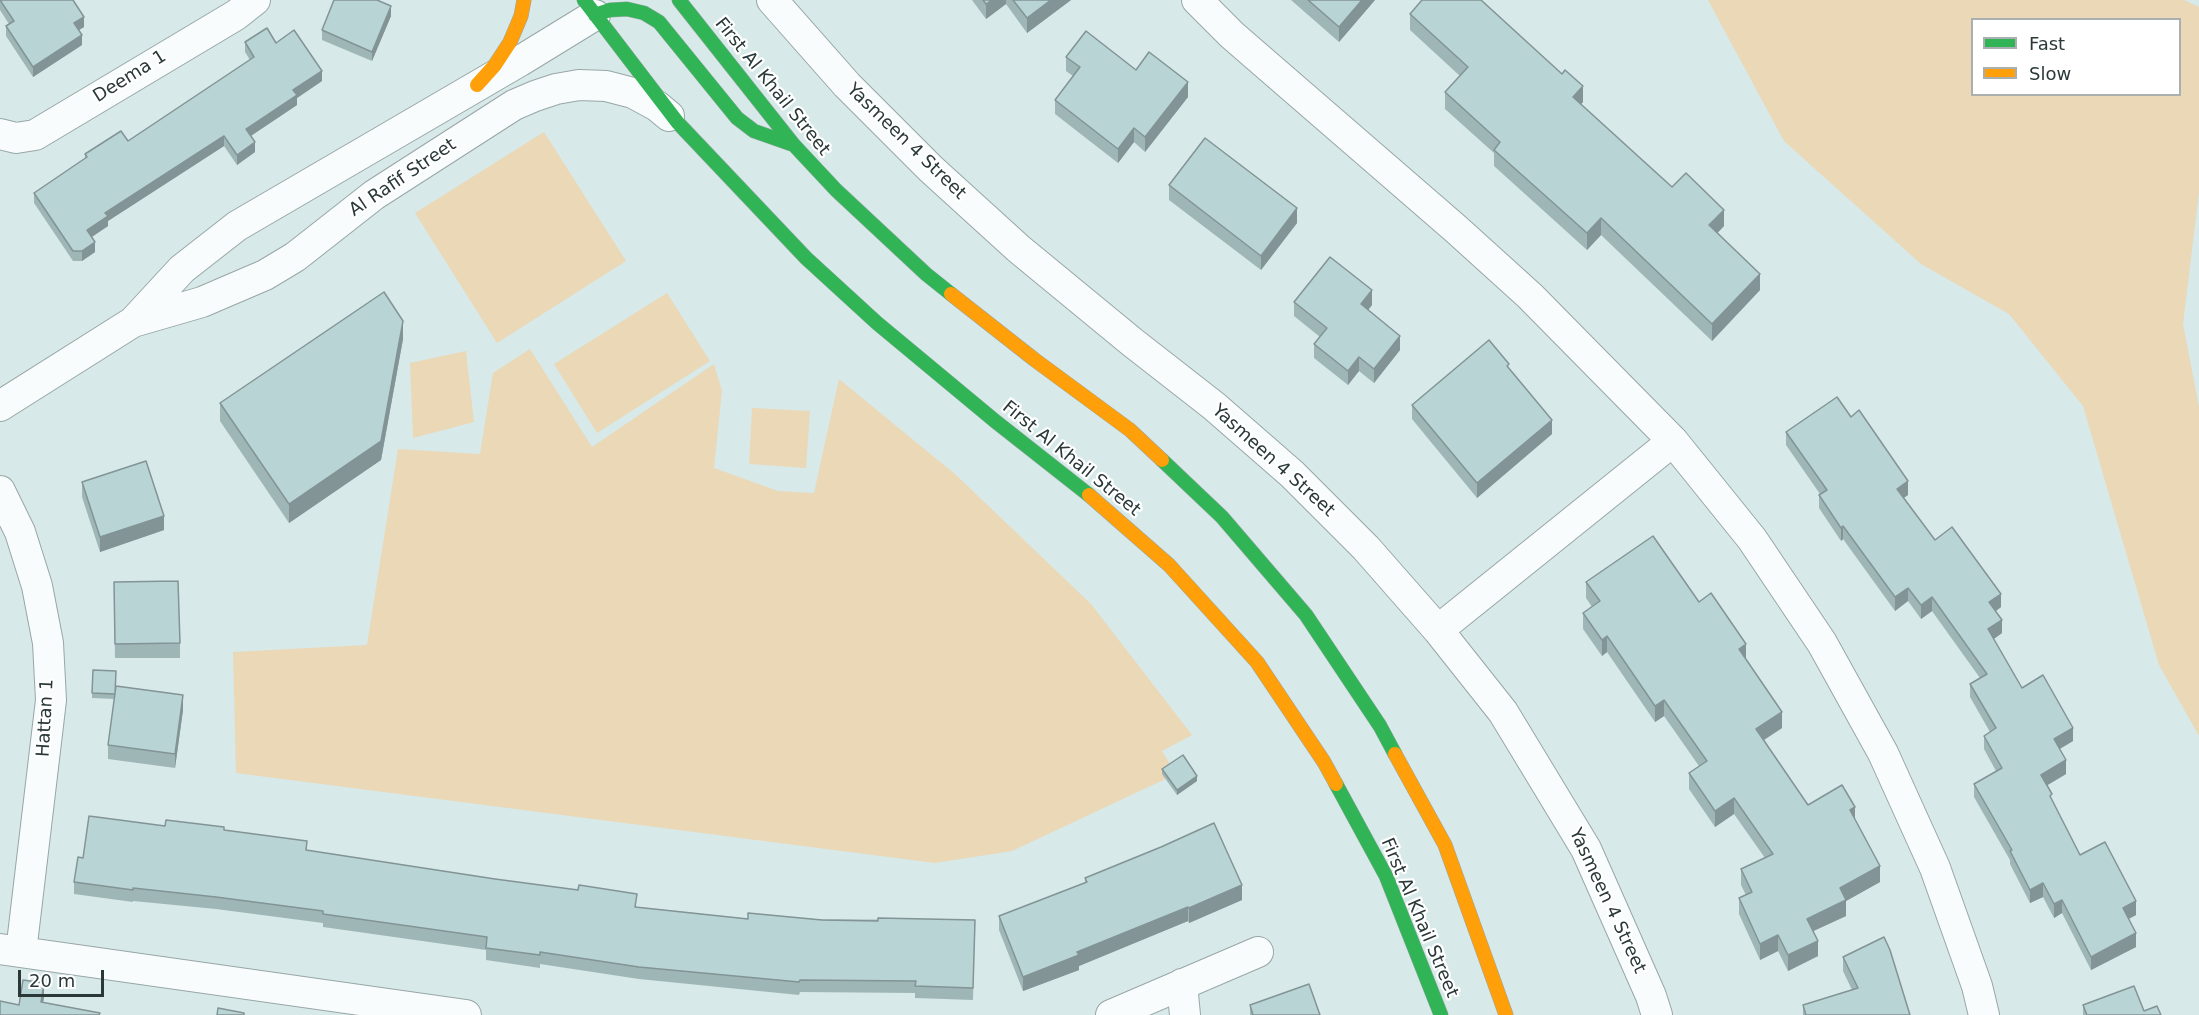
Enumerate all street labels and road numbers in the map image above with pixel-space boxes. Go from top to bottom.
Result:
street label: First Al Khail Street [710,14,834,160]
street label: Deema 1 [90,46,170,108]
street label: Yasmeen 4 Street [842,79,970,205]
street label: Al Rafif Street [345,134,461,222]
street label: First Al Khail Street [998,397,1144,521]
street label: Yasmeen 4 Street [1207,400,1339,522]
street label: Hattan 1 [33,678,59,758]
street label: Yasmeen 4 Street [1564,825,1650,977]
street label: First Al Khail Street [1376,835,1462,1001]

